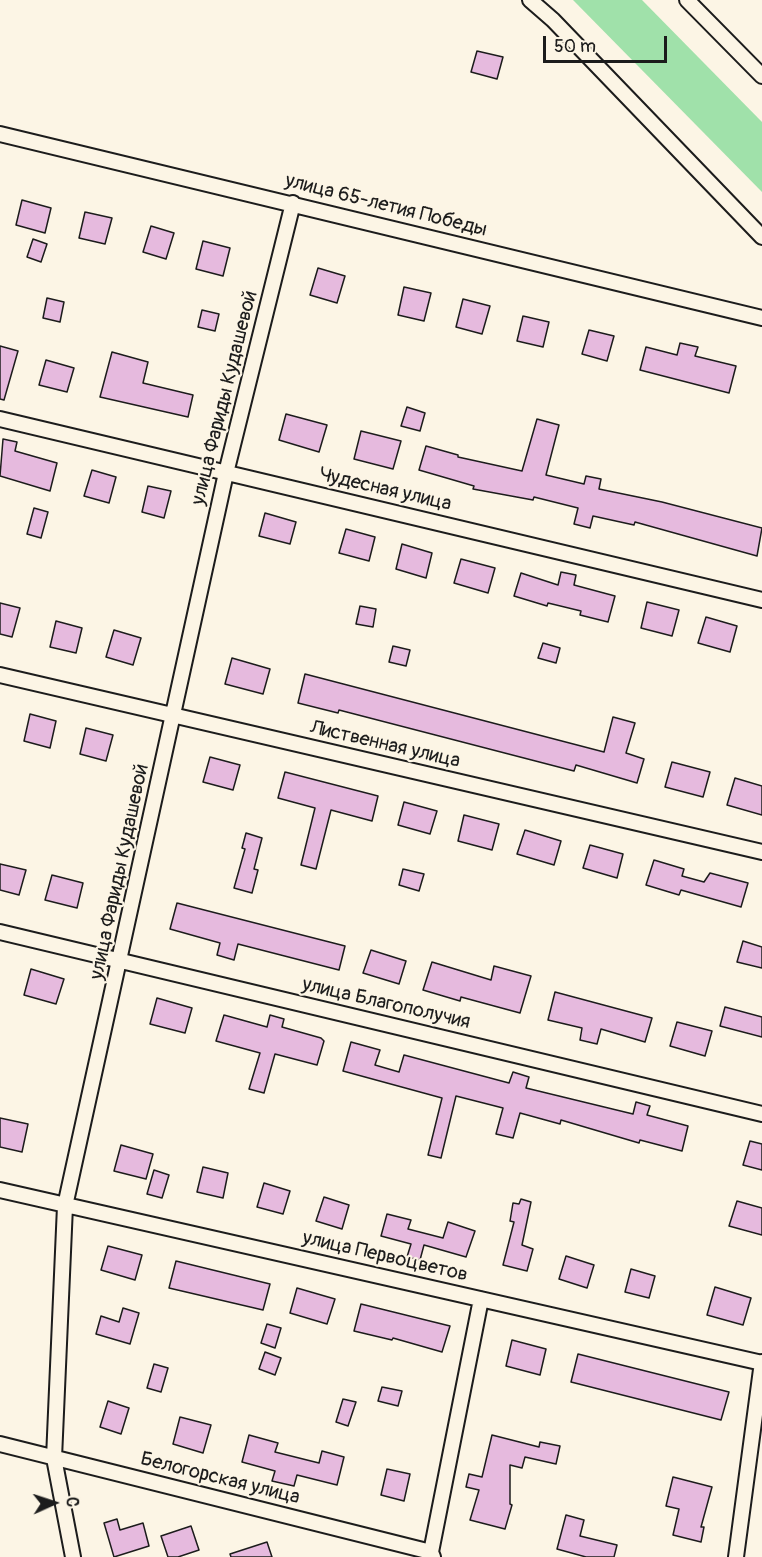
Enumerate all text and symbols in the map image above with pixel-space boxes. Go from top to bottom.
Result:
scale bar [546,24,670,62]
text: 50 m [554,35,596,58]
street label: улица 65-летия Победы [283,169,489,243]
street label: улица Фариды Кудашевой [187,288,263,508]
street label: Чудесная улица [316,463,454,517]
street label: Лиственная улица [308,716,462,774]
street label: улица Фариды Кудашевой [85,762,155,982]
street label: улица Благополучия [300,973,472,1035]
street label: улица Первоцветов [300,1226,470,1288]
street label: Белогорская улица [138,1448,302,1510]
north arrow [24,1473,84,1533]
text: С [62,1497,82,1508]

